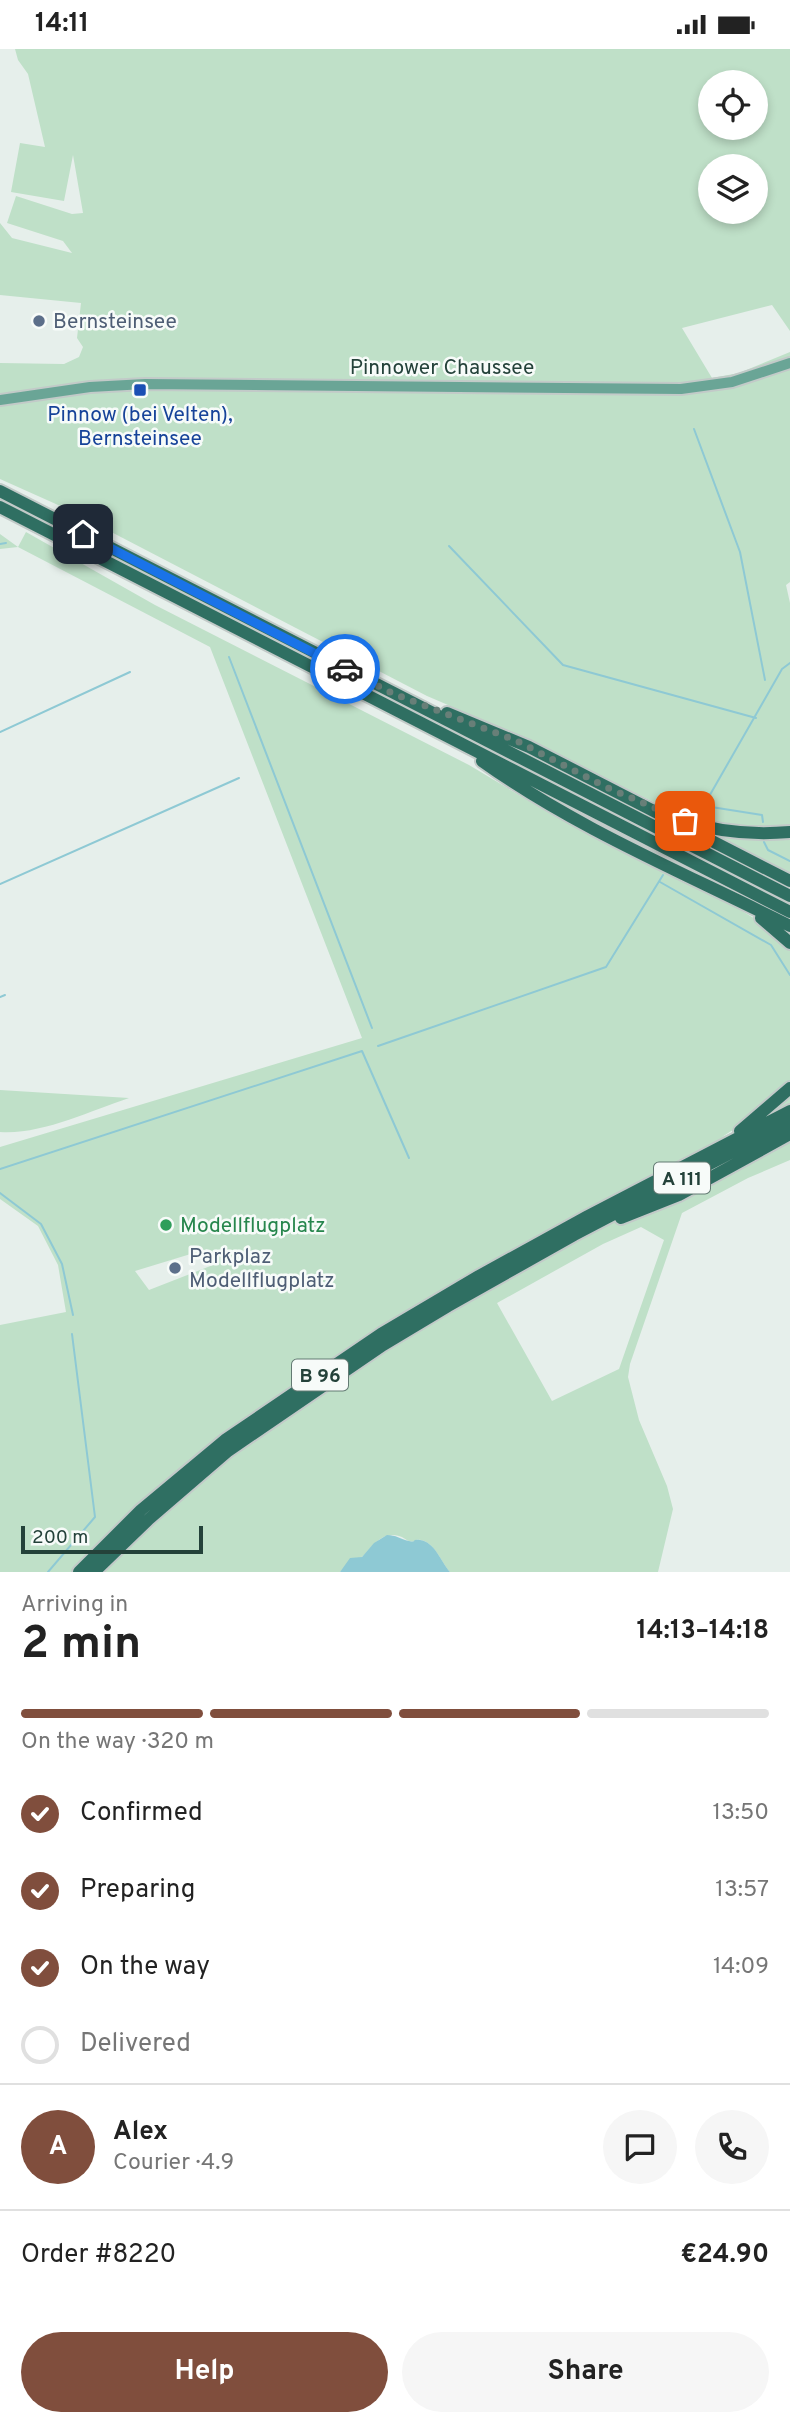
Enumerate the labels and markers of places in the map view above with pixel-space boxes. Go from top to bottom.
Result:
place label: Bernsteinsee [53,309,177,336]
marker: Bernsteinsee [31,313,47,329]
marker: Pinnow (bei Velten), Bernsteinsee [132,382,148,398]
place label: Pinnow (bei Velten), Bernsteinsee [47,402,233,453]
pin [53,504,113,564]
pin [655,791,715,851]
place label: Modellflugplatz [180,1213,326,1240]
marker: Modellflugplatz [158,1217,174,1233]
place label: Parkplaz Modellflugplatz [189,1244,335,1295]
marker: Parkplaz Modellflugplatz [167,1260,183,1276]

